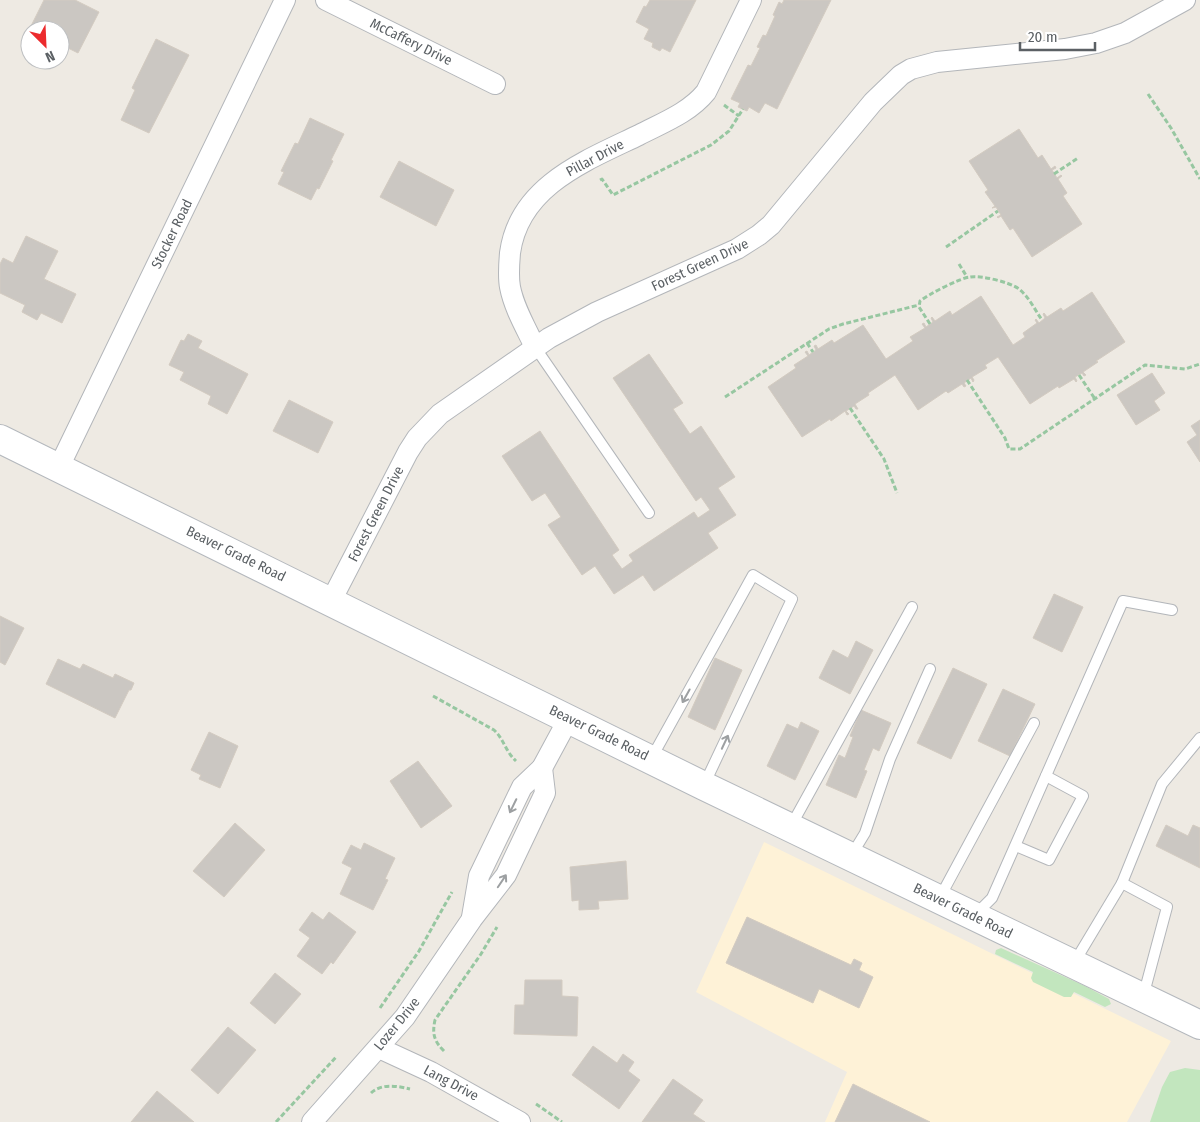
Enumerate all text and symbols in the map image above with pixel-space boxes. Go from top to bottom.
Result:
street label: McCaffery Drive [367,15,455,69]
north arrow [20,20,70,70]
scale bar [1020,20,1095,52]
text: 20 m [1028,28,1058,46]
text: N [43,47,57,66]
street label: Pillar Drive [563,136,627,180]
street label: Stocker Road [148,196,196,272]
street label: Forest Green Drive [649,235,751,295]
street label: Forest Green Drive [345,463,407,565]
street label: Beaver Grade Road [184,523,288,585]
one-way arrow [680,689,690,703]
street label: Beaver Grade Road [547,702,651,764]
one-way arrow [721,735,730,750]
one-way arrow [508,798,517,813]
one-way arrow [497,874,507,888]
street label: Beaver Grade Road [911,880,1015,942]
street label: Lozer Drive [370,994,424,1054]
street label: Lang Drive [421,1061,481,1105]

